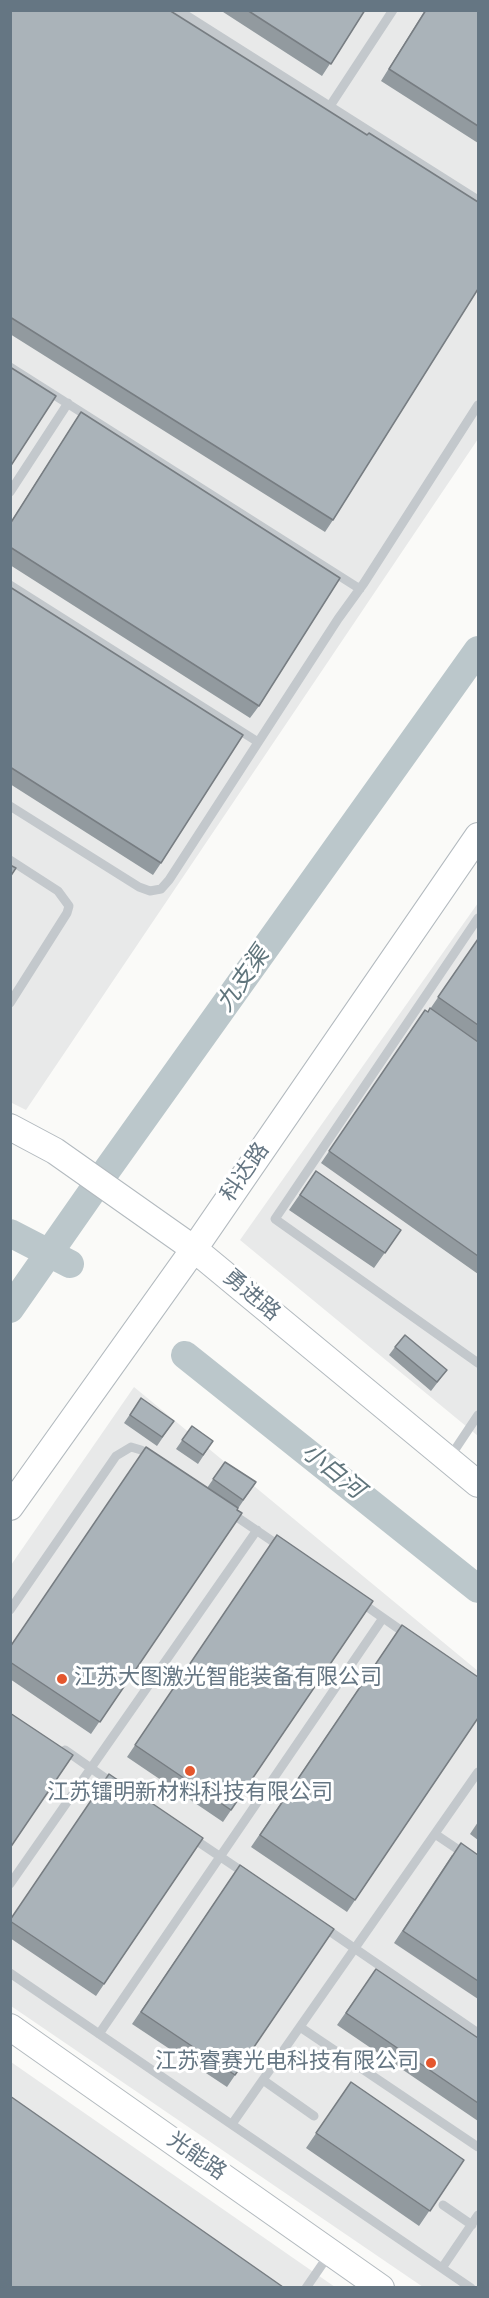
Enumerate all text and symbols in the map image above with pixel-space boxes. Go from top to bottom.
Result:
water label: 九支渠 [212,942,276,1018]
street label: 科达路 [216,1138,276,1208]
street label: 勇进路 [217,1265,285,1327]
water label: 小白河 [295,1438,369,1506]
place label: 江苏大图激光智能装备有限公司 [74,1666,382,1692]
marker: 江苏大图激光智能装备有限公司 [55,1672,69,1686]
marker: 江苏镭明新材料科技有限公司 [183,1764,197,1778]
place label: 江苏镭明新材料科技有限公司 [47,1781,333,1807]
place label: 江苏睿赛光电科技有限公司 [155,2050,419,2076]
marker: 江苏睿赛光电科技有限公司 [424,2056,438,2070]
street label: 光能路 [161,2127,231,2187]

